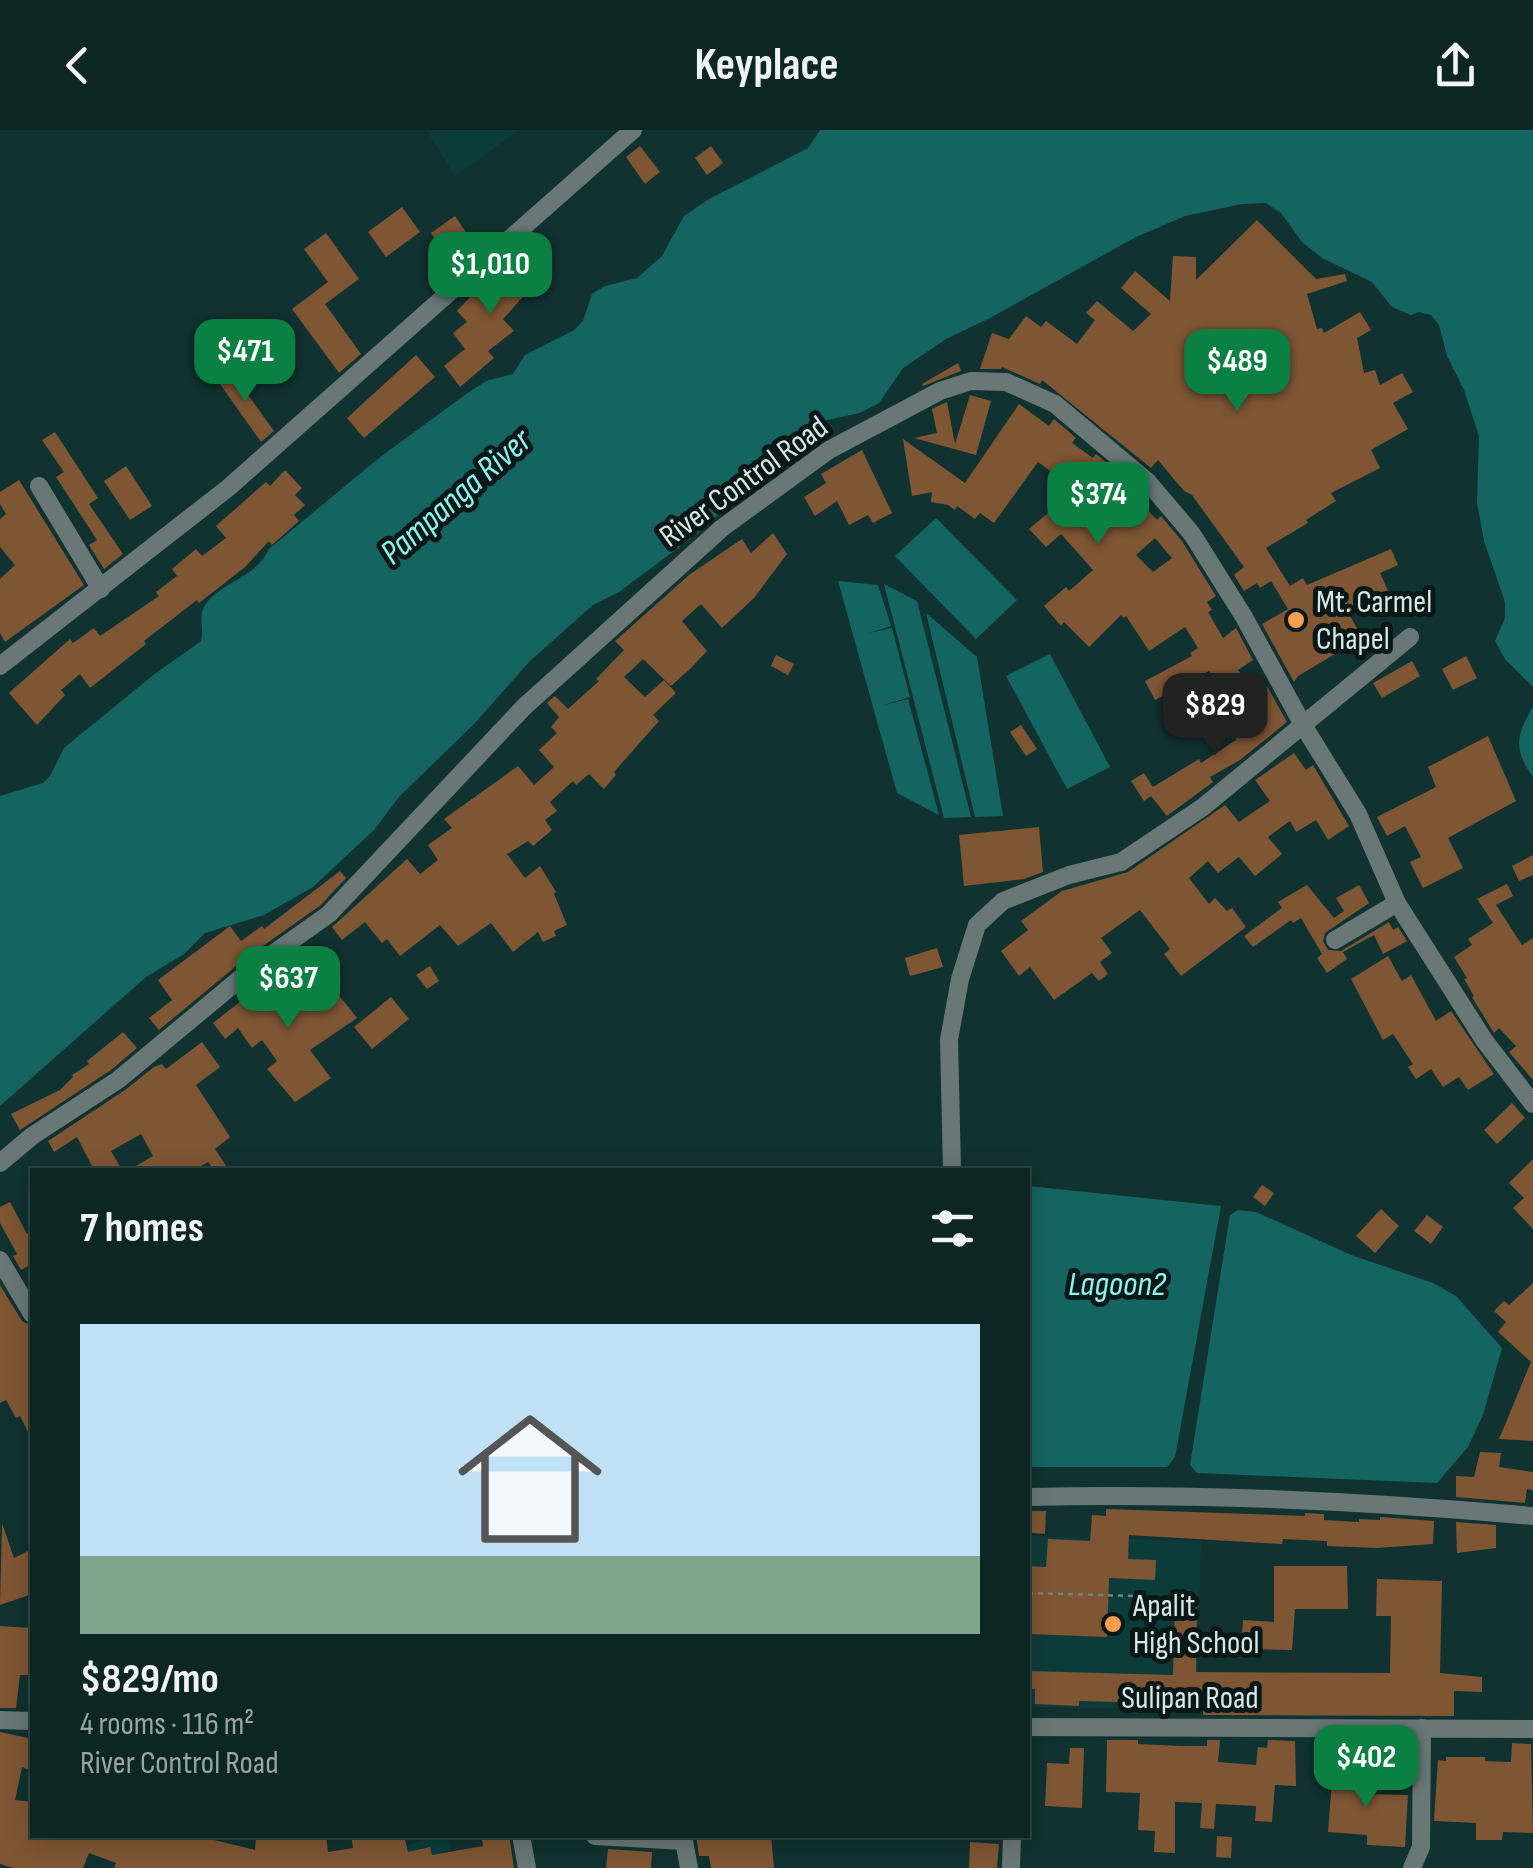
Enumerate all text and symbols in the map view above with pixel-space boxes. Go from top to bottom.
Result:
icon: back [50,38,105,93]
text: Keyplace [694,38,839,93]
icon: share [1428,38,1483,93]
pin: $1,010 [409,232,571,317]
text: $1,010 [450,245,530,284]
pin: $471 [186,319,304,404]
pin: $489 [1178,329,1296,414]
text: $471 [216,332,274,371]
text: $489 [1206,342,1268,381]
street label: River Control Road [652,408,836,556]
water label: Pampanga River [372,419,541,574]
pin: $374 [1039,462,1157,547]
text: $374 [1069,475,1127,514]
place label: Mt. Carmel Chapel [1316,583,1432,659]
marker: Mt. Carmel Chapel [1285,609,1307,631]
pin: $829 [1156,673,1274,758]
text: $829 [1185,686,1245,725]
pin: $637 [229,946,347,1031]
text: $637 [258,959,318,998]
icon: filters [925,1201,980,1256]
text: 7 homes [80,1203,204,1254]
water label: Lagoon2 [1068,1263,1167,1306]
icon: home [440,1389,620,1569]
place label: Apalit High School [1132,1587,1259,1663]
marker: Apalit High School [1102,1613,1124,1635]
text: $829/mo [80,1654,219,1705]
street label: Sulipan Road [1121,1679,1259,1718]
text: 4 rooms · 116 m² [80,1705,254,1744]
pin: $402 [1307,1725,1425,1810]
text: $402 [1336,1738,1396,1777]
text: River Control Road [80,1744,279,1783]

